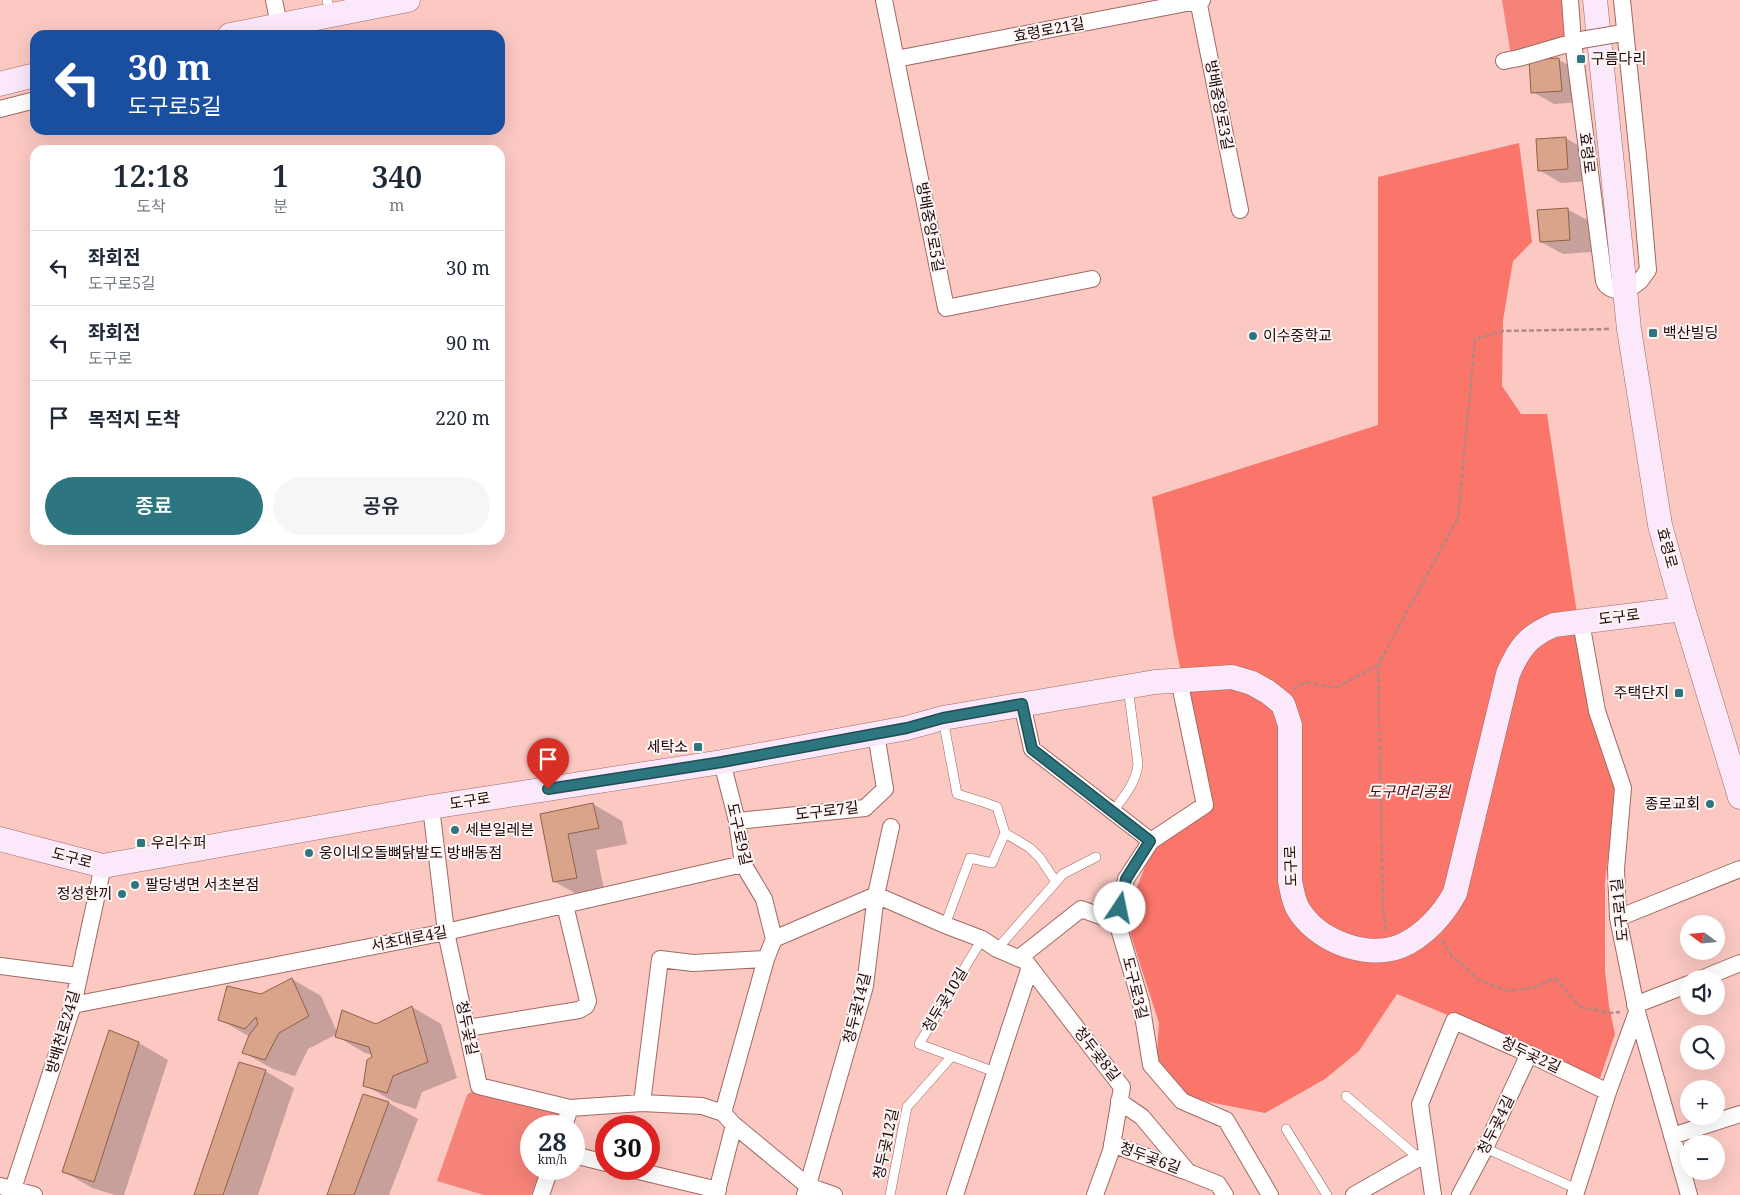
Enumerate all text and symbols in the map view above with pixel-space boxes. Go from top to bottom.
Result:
street label: 효령로21길 [1012,12,1086,46]
text: 30 m [128,43,211,90]
place label: 구름다리 [1591,48,1646,68]
icon: left [45,50,110,115]
marker: 구름다리 [1575,53,1587,65]
street label: 방배중앙로3길 [1201,58,1238,151]
text: 도구로5길 [128,90,221,120]
street label: 효령로 [1576,131,1600,175]
text: 12:18 [113,155,189,196]
text: 1 [272,155,289,196]
text: 340 [372,156,422,197]
street label: 방배중앙로5길 [912,180,949,273]
text: m [389,194,404,216]
text: 도착 [136,195,166,217]
text: 분 [273,195,288,217]
text: 좌회전 [88,244,140,270]
icon: left [45,254,73,282]
text: 30 m [446,255,490,281]
text: 도구로5길 [88,272,156,294]
text: 좌회전 [88,319,140,345]
place label: 백산빌딩 [1663,322,1718,342]
place label: 이수중학교 [1263,325,1332,345]
marker: 백산빌딩 [1647,327,1659,339]
icon: left [45,329,73,357]
text: 90 m [446,330,490,356]
marker: 이수중학교 [1247,330,1259,342]
text: 도구로 [88,347,132,369]
icon: arrive [45,404,73,432]
text: 220 m [435,405,490,431]
text: 목적지 도착 [88,406,180,432]
button: 종료 [45,477,263,535]
button: 공유 [273,477,490,535]
street label: 효령로 [1653,525,1683,570]
street label: 도구로 [1597,604,1641,628]
place label: 주택단지 [1614,682,1669,702]
marker: 주택단지 [1673,687,1685,699]
place label: 세탁소 [647,736,688,756]
pin [527,738,569,789]
marker: 세탁소 [692,741,704,753]
icon: arrive [534,745,562,773]
park label: 도구머리공원 [1368,781,1452,801]
street label: 도구로 [448,787,492,813]
place label: 종로교회 [1645,793,1700,813]
street label: 도구로7길 [794,796,860,824]
marker: 종로교회 [1704,798,1716,810]
street label: 도구로9길 [723,801,757,867]
place label: 세븐일레븐 [465,819,534,839]
marker: 세븐일레븐 [449,824,461,836]
place label: 우리수퍼 [151,832,206,852]
marker: 우리수퍼 [135,837,147,849]
street label: 도구로 [50,842,95,872]
place label: 웅이네오돌뼈닭발도 방배동점 [319,842,502,862]
street label: 도구로 [1279,845,1301,887]
marker: 웅이네오돌뼈닭발도 방배동점 [303,847,315,859]
place label: 팔당냉면 서초본점 [145,874,259,894]
street label: 도구로1길 [1606,877,1632,943]
marker: 팔당냉면 서초본점 [129,879,141,891]
position arrow [1093,881,1145,933]
place label: 정성한끼 [57,883,112,903]
marker: 정성한끼 [116,888,128,900]
north arrow [1680,915,1725,960]
map controls [1680,915,1725,1180]
street label: 서초대로4길 [369,921,449,955]
street label: 도구로3길 [1119,954,1153,1021]
street label: 청두곶10길 [917,963,971,1035]
street label: 청두곶14길 [838,970,874,1045]
button: sound [1680,970,1725,1015]
street label: 방배천로24길 [41,988,83,1076]
street label: 청두곶길 [452,999,483,1057]
street label: 청두곶8길 [1070,1022,1125,1085]
button: search [1680,1025,1725,1070]
street label: 청두곶2길 [1498,1032,1564,1077]
button: + [1680,1080,1725,1125]
street label: 청두곶4길 [1472,1092,1518,1158]
street label: 청두곶12길 [868,1107,902,1181]
speed limit sign: 30 [595,1115,660,1180]
text: 28 [538,1124,567,1158]
button: − [1680,1135,1725,1180]
street label: 청두곶6길 [1117,1137,1184,1177]
text: km/h [538,1151,567,1168]

